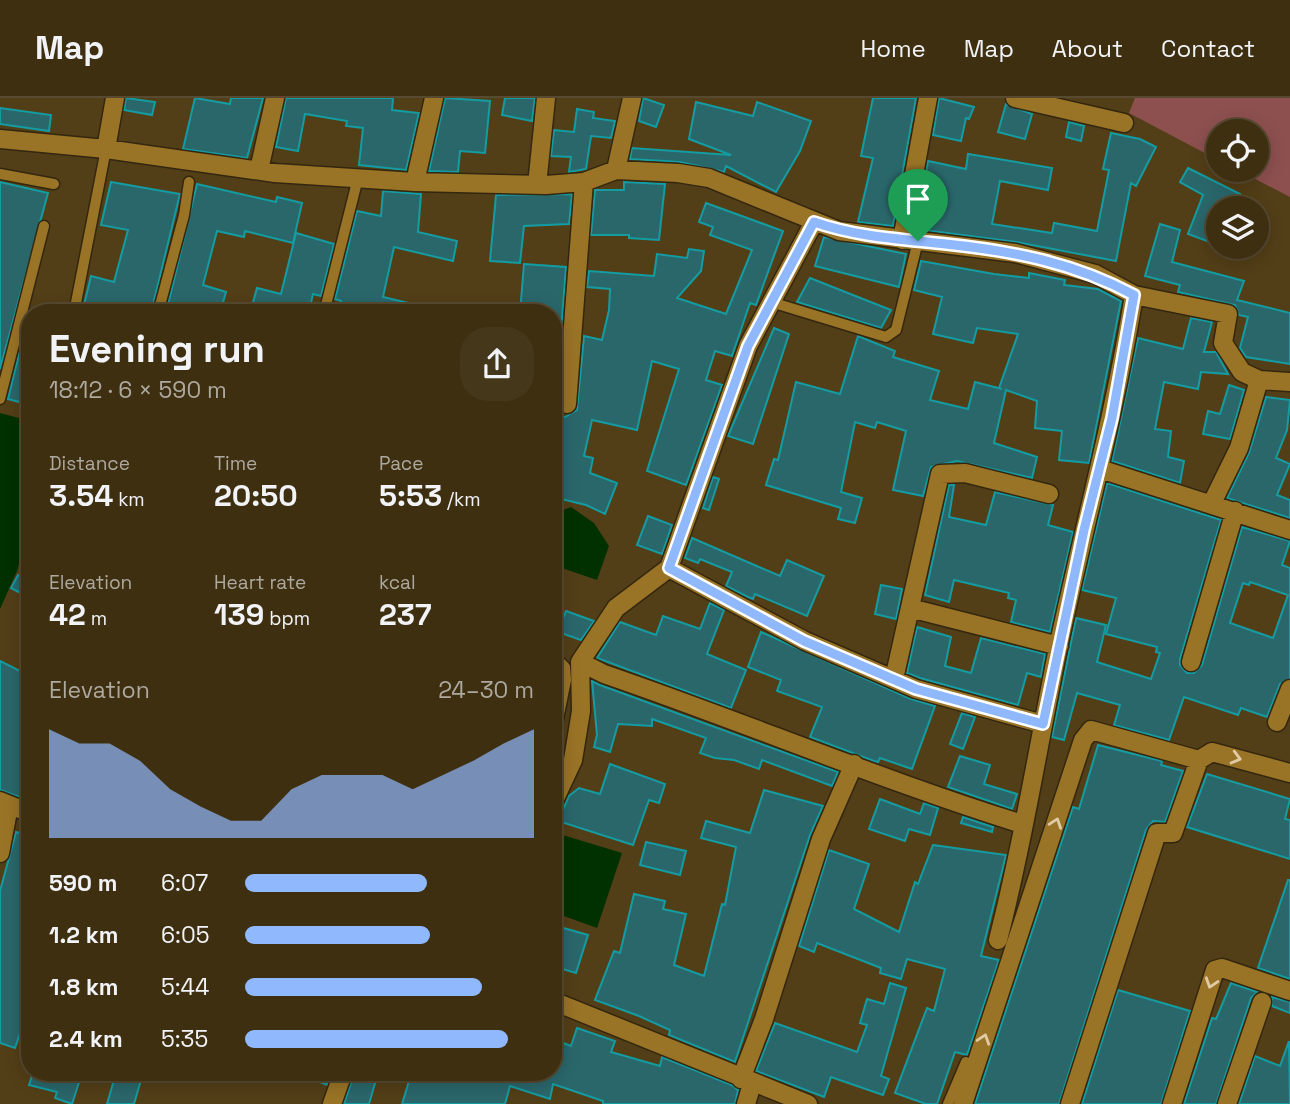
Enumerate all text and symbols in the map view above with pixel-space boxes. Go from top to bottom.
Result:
text: Map [35,27,104,69]
text: Home [860,33,926,64]
text: Map [964,33,1014,64]
text: About [1052,33,1123,64]
text: Contact [1161,33,1255,64]
map controls [1206,119,1269,259]
button: locate [1206,119,1269,182]
pin [888,169,948,241]
icon: arrive [899,180,937,218]
button: layers [1206,196,1269,259]
text: Evening run [49,325,265,373]
button: share [460,327,534,401]
text: 18:12 · 6 × 590 m [49,375,227,405]
text: Distance [49,451,130,476]
text: Time [214,451,257,476]
text: Pace [379,451,423,476]
text: 3.54 [49,476,113,515]
text: 20:50 [214,476,298,515]
text: 5:53 [379,476,442,515]
text: km [113,487,145,512]
text: /km [442,487,481,512]
text: Elevation [49,570,132,595]
text: Heart rate [214,570,306,595]
text: kcal [379,570,416,595]
text: 42 [49,595,86,634]
text: 139 [214,595,264,634]
text: 237 [379,595,432,634]
text: m [86,606,107,631]
text: bpm [264,606,310,631]
text: Elevation [49,675,150,705]
text: 24–30 m [438,675,534,705]
one-way arrow [1229,750,1241,764]
one-way arrow [1048,818,1062,830]
text: 590 m [49,868,117,898]
text: 6:07 [161,868,208,898]
text: 1.2 km [49,920,118,950]
text: 6:05 [161,920,209,950]
text: 1.8 km [49,972,119,1002]
text: 5:44 [161,972,209,1002]
one-way arrow [1205,977,1219,989]
text: 2.4 km [49,1024,123,1054]
text: 5:35 [161,1024,208,1054]
one-way arrow [976,1033,991,1045]

